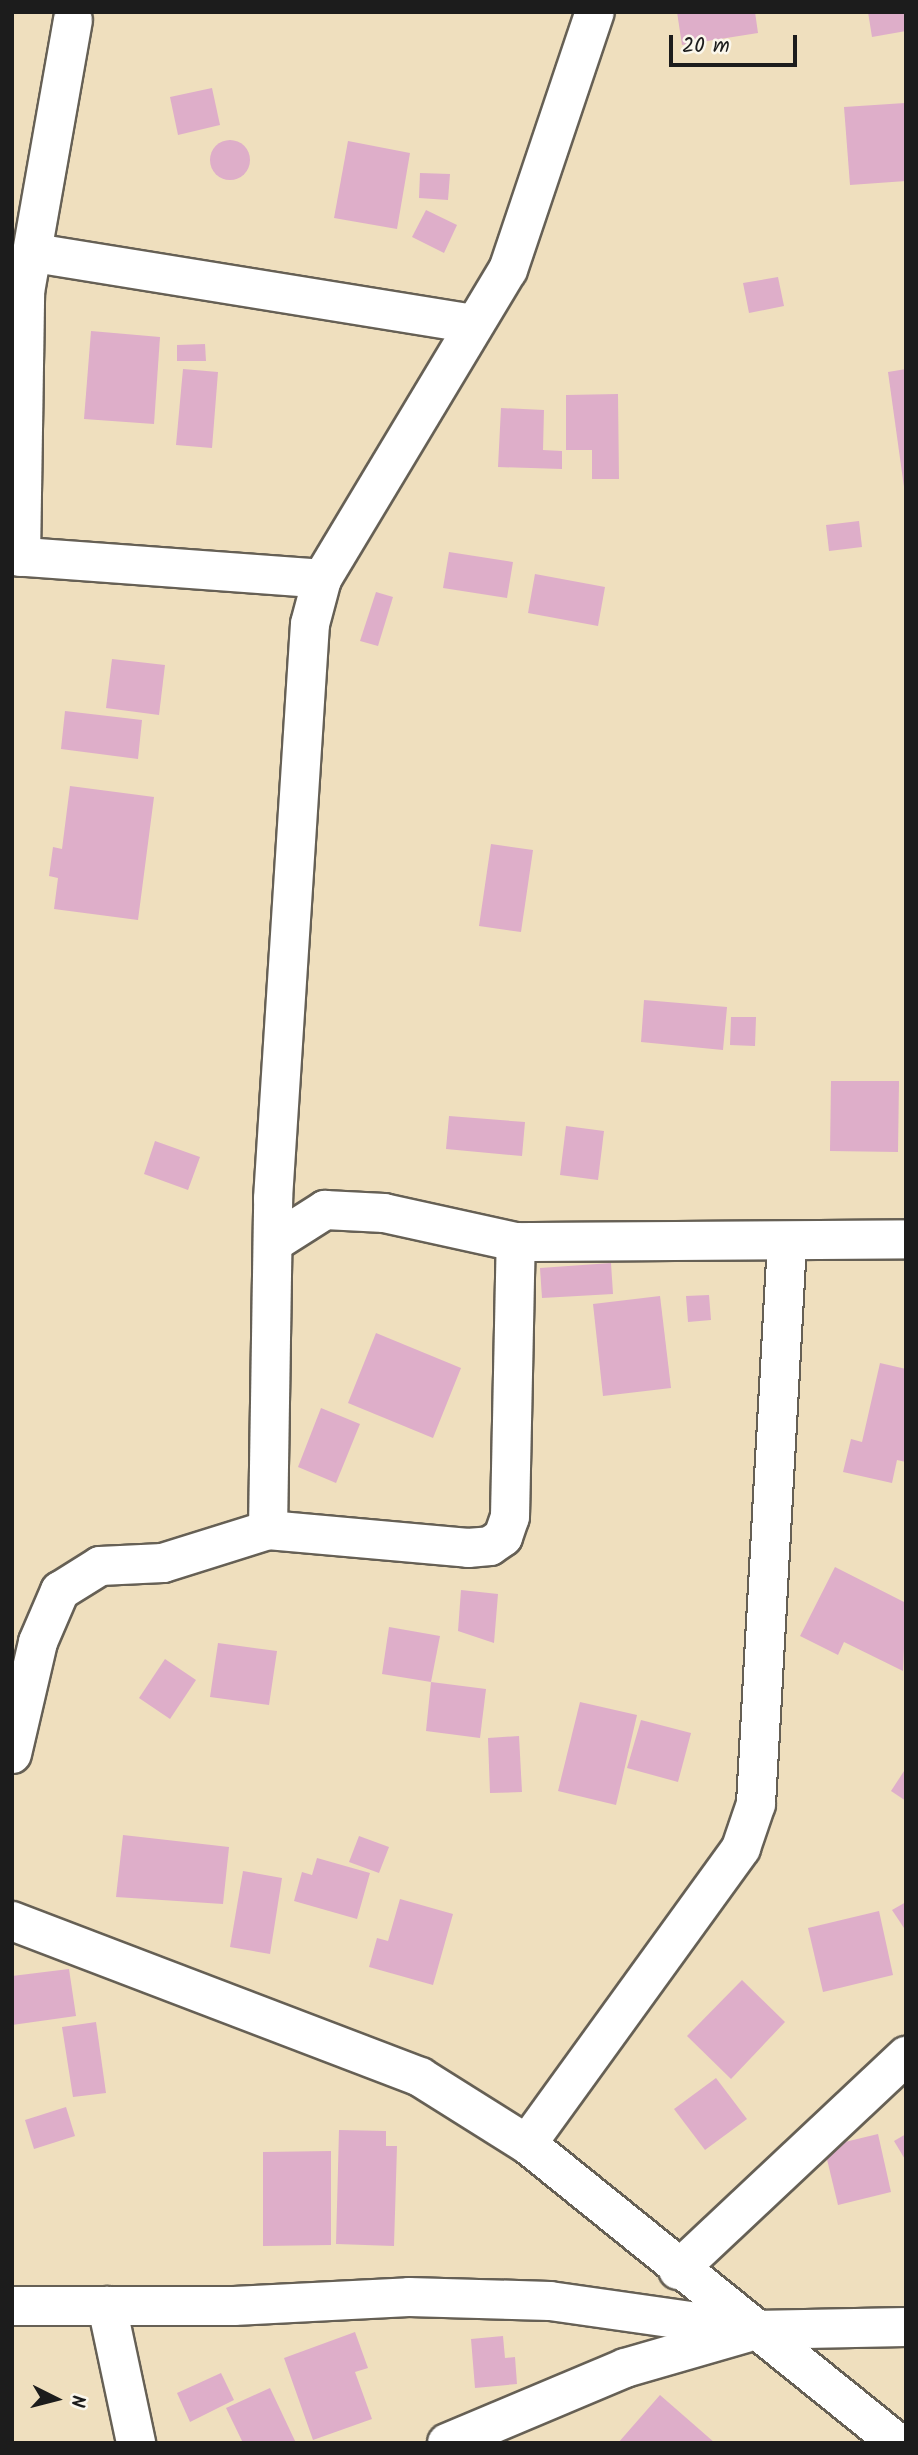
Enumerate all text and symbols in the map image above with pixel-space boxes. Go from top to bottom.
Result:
scale bar [673,21,801,65]
text: 20 m [682,30,730,63]
north arrow [21,2364,91,2434]
text: N [61,2394,92,2409]

